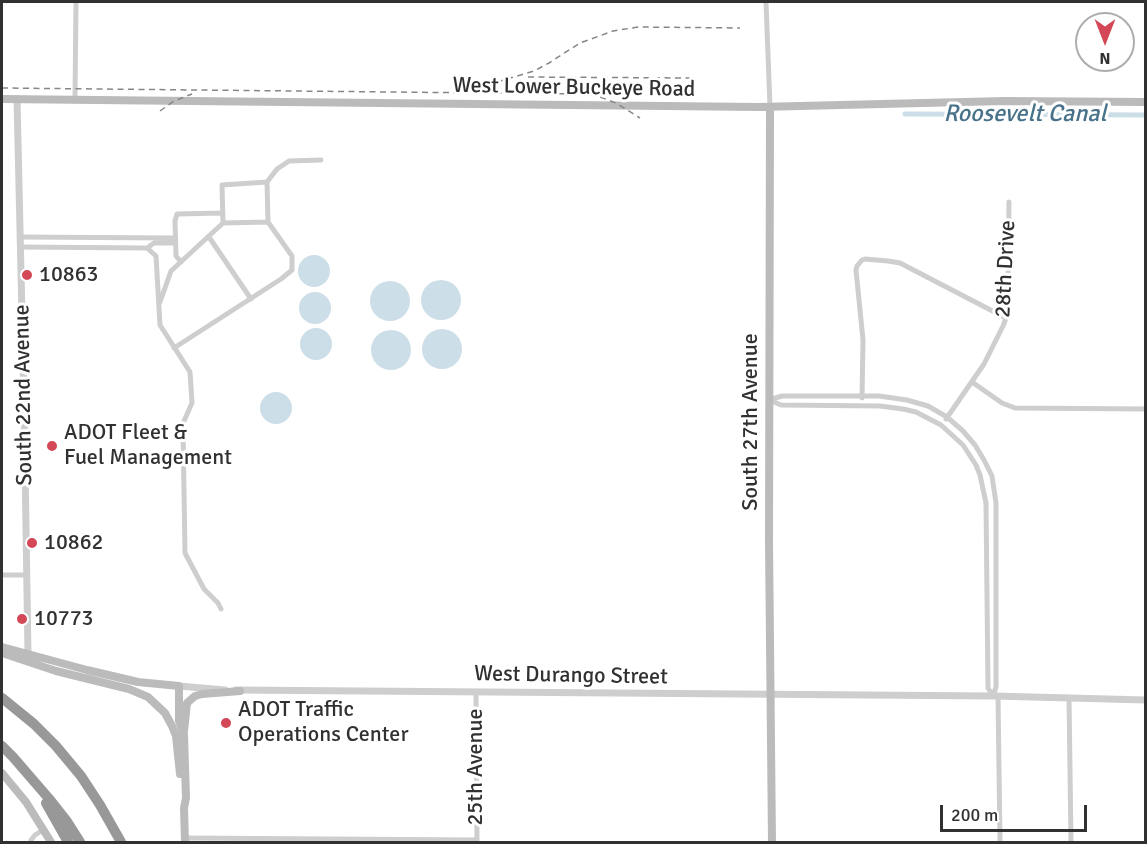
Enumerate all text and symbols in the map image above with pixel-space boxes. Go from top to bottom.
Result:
north arrow [1075,12,1135,72]
text: N [1099,48,1111,68]
street label: West Lower Buckeye Road [452,73,696,103]
water label: Roosevelt Canal [943,101,1107,129]
street label: 28th Drive [990,220,1022,318]
place label: 10863 [39,262,98,288]
marker: 10863 [20,268,34,282]
street label: South 22nd Avenue [9,304,39,486]
street label: South 27th Avenue [738,333,764,511]
place label: ADOT Fleet & Fuel Management [64,420,232,472]
marker: ADOT Fleet & Fuel Management [45,439,59,453]
place label: 10862 [44,530,103,556]
marker: 10862 [25,536,39,550]
place label: 10773 [34,606,93,632]
marker: 10773 [15,612,29,626]
street label: West Durango Street [474,661,668,691]
place label: ADOT Traffic Operations Center [238,697,408,748]
street label: 25th Avenue [463,708,489,826]
marker: ADOT Traffic Operations Center [219,716,233,730]
scale bar [943,793,1090,831]
text: 200 m [951,804,998,826]

